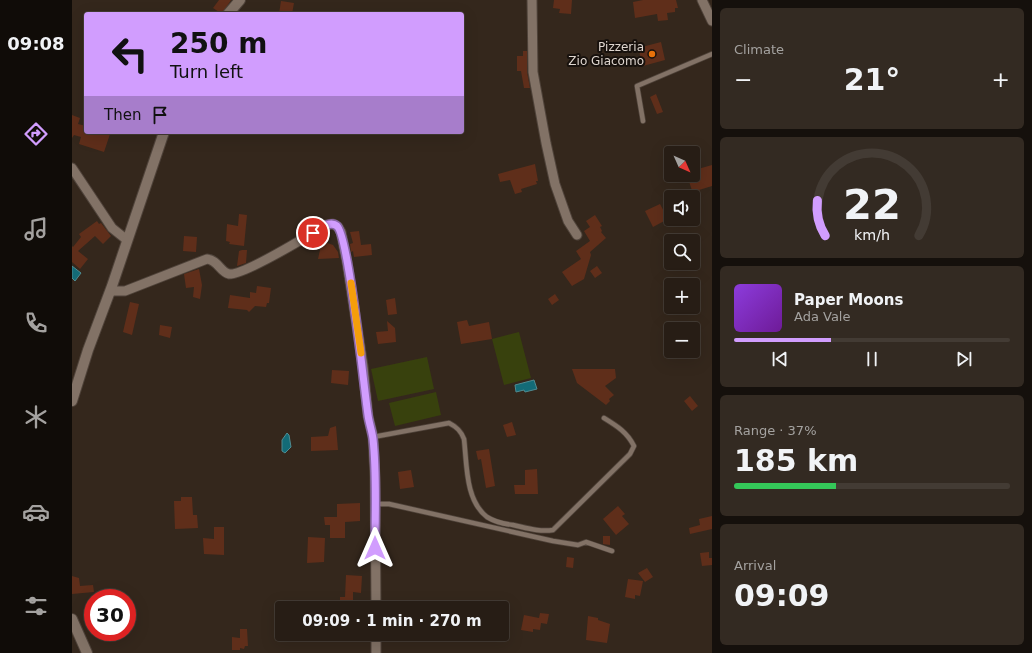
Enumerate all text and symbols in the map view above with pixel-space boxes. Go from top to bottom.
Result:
text: 250 m [170,27,267,60]
icon: left [104,28,156,80]
text: 09:08 [7,33,65,54]
place label: Pizzeria Zio Giacomo [568,40,644,68]
text: Climate [734,42,784,57]
marker: Pizzeria Zio Giacomo [647,49,657,59]
text: Turn left [170,61,243,82]
text: 21° [844,62,900,97]
text: − [734,67,752,92]
text: + [992,67,1010,92]
icon: arrive [149,104,171,126]
text: Then [104,106,141,124]
icon: directions [22,120,50,148]
north arrow [664,146,700,182]
map controls [664,146,700,358]
text: 22 [843,179,901,228]
button: sound [664,190,700,226]
icon: music [22,215,50,243]
pin [296,216,330,250]
icon: arrive [302,222,324,244]
text: km/h [854,226,890,242]
button: search [664,234,700,270]
button: + [664,278,700,314]
text: Paper Moons [794,291,903,309]
icon: phone [22,309,50,337]
text: Ada Vale [794,309,850,324]
button: − [664,322,700,358]
icon: previous [769,348,791,370]
icon: pause [861,348,883,370]
icon: next [953,348,975,370]
icon: climate [22,403,50,431]
text: Range · 37% [734,423,817,438]
text: 185 km [734,443,858,478]
icon: car [22,498,50,526]
position arrow [354,527,396,569]
text: Arrival [734,558,776,573]
text: 09:09 [734,578,830,613]
speed limit sign: 30 [84,589,136,641]
icon: filters [22,592,50,620]
text: 09:09 · 1 min · 270 m [302,612,482,630]

